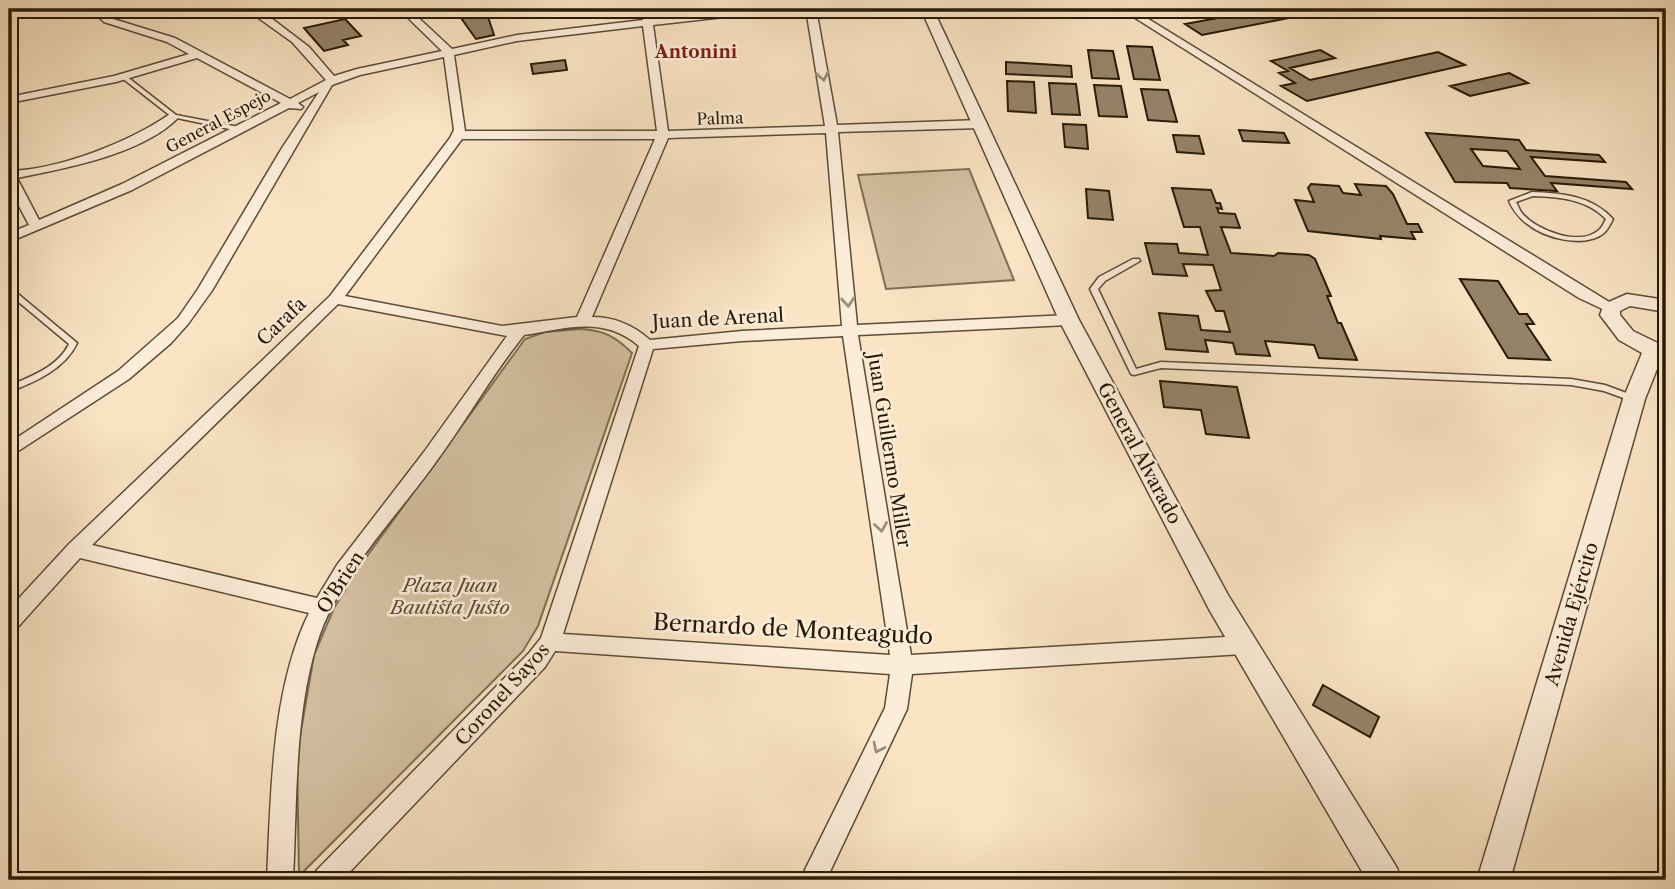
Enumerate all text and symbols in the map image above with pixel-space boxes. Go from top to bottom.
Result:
district label: Antonini [654,41,738,63]
one-way arrow [815,70,830,82]
street label: General Espejo [162,85,274,157]
street label: Palma [696,107,744,129]
street label: Carafa [252,292,311,350]
one-way arrow [840,297,855,308]
street label: Juan de Arenal [649,304,785,334]
street label: Juan Guillermo Miller [862,348,916,549]
street label: General Alvarado [1093,379,1187,528]
one-way arrow [873,521,888,533]
street label: Avenida Ejército [1540,540,1603,690]
street label: O'Brien [312,547,369,618]
park label: Plaza Juan Bautista Justo [388,574,510,619]
street label: Bernardo de Monteagudo [652,608,934,650]
street label: Coronel Sayos [450,638,554,750]
one-way arrow [872,741,886,753]

